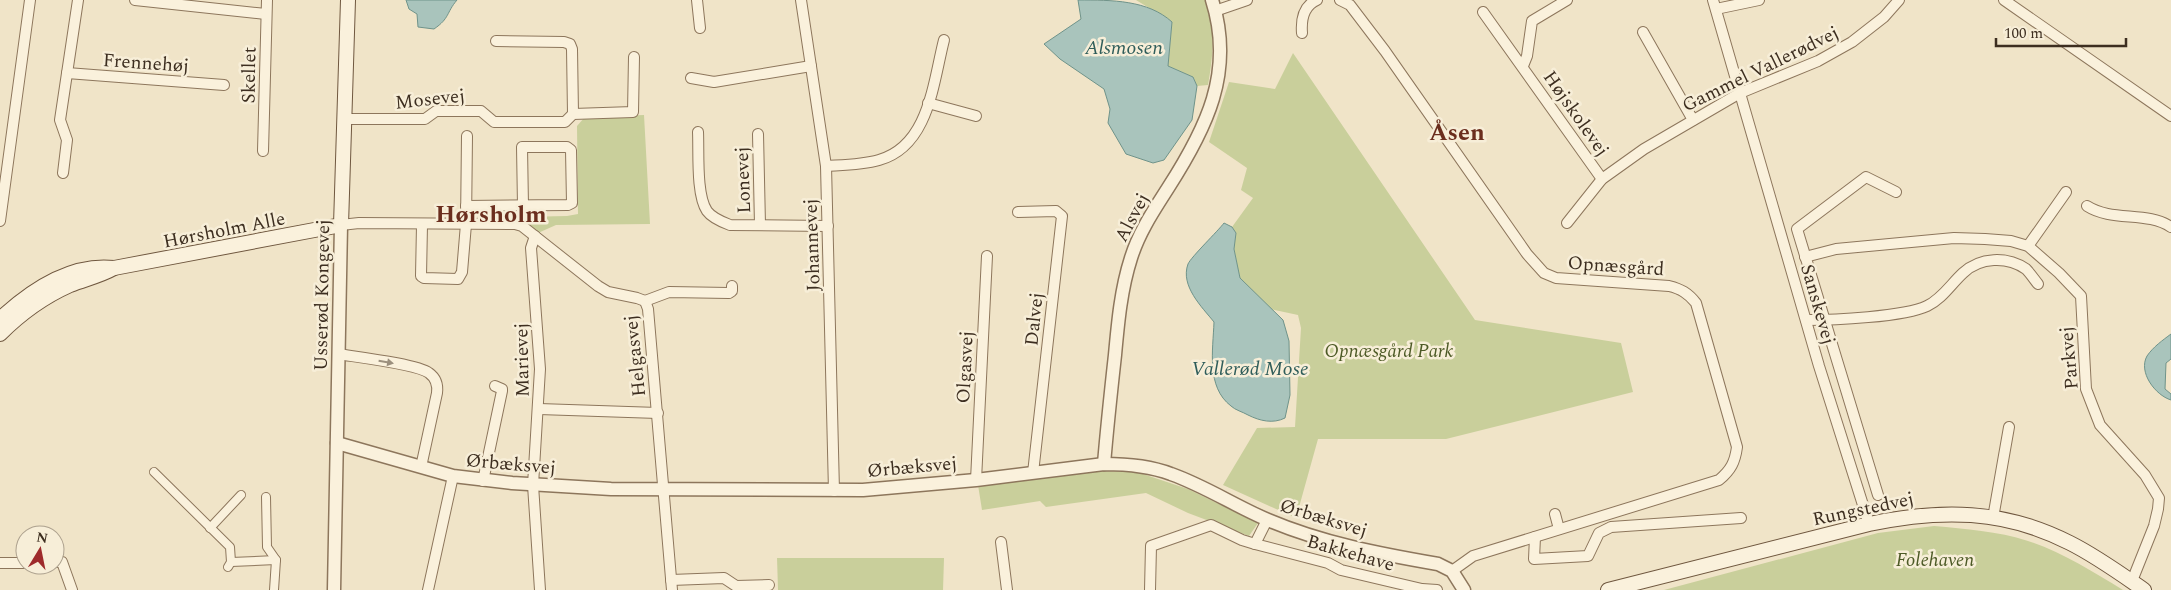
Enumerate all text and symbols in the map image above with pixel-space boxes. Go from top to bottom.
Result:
scale bar [1996,15,2126,47]
street label: Gammel Vallerødvej [1677,19,1844,120]
text: 100 m [2004,22,2043,45]
water label: Alsmosen [1084,33,1163,63]
street label: Frennehøj [102,46,190,81]
street label: Skellet [235,46,264,104]
street label: Højskolevej [1535,65,1616,163]
street label: Mosevej [394,81,467,118]
district label: Åsen [1429,115,1485,151]
street label: Lonevej [728,146,759,214]
street label: Alsvej [1107,188,1157,248]
district label: Hørsholm [435,197,547,233]
street label: Johannevej [796,198,829,292]
street label: Hørsholm Alle [161,204,288,257]
street label: Usserød Kongevej [307,219,338,371]
street label: Opnæsgård [1567,249,1665,284]
street label: Sanskevej [1792,261,1843,348]
street label: Dalvej [1017,291,1052,347]
street label: Helgasvej [617,313,654,398]
street label: Marievej [507,322,538,397]
street label: Parkvej [2052,325,2087,391]
street label: Olgasvej [949,330,982,404]
park label: Opnæsgård Park [1325,337,1454,366]
water label: Vallerød Mose [1191,354,1309,384]
one-way arrow [378,359,394,367]
street label: Ørbæksvej [465,446,557,483]
street label: Ørbæksvej [866,449,958,486]
street label: Rungstedvej [1810,485,1917,534]
street label: Ørbæksvej [1276,491,1371,546]
north arrow [15,525,65,575]
text: N [35,526,50,549]
street label: Bakkehave [1303,527,1398,580]
park label: Folehaven [1896,546,1974,575]

